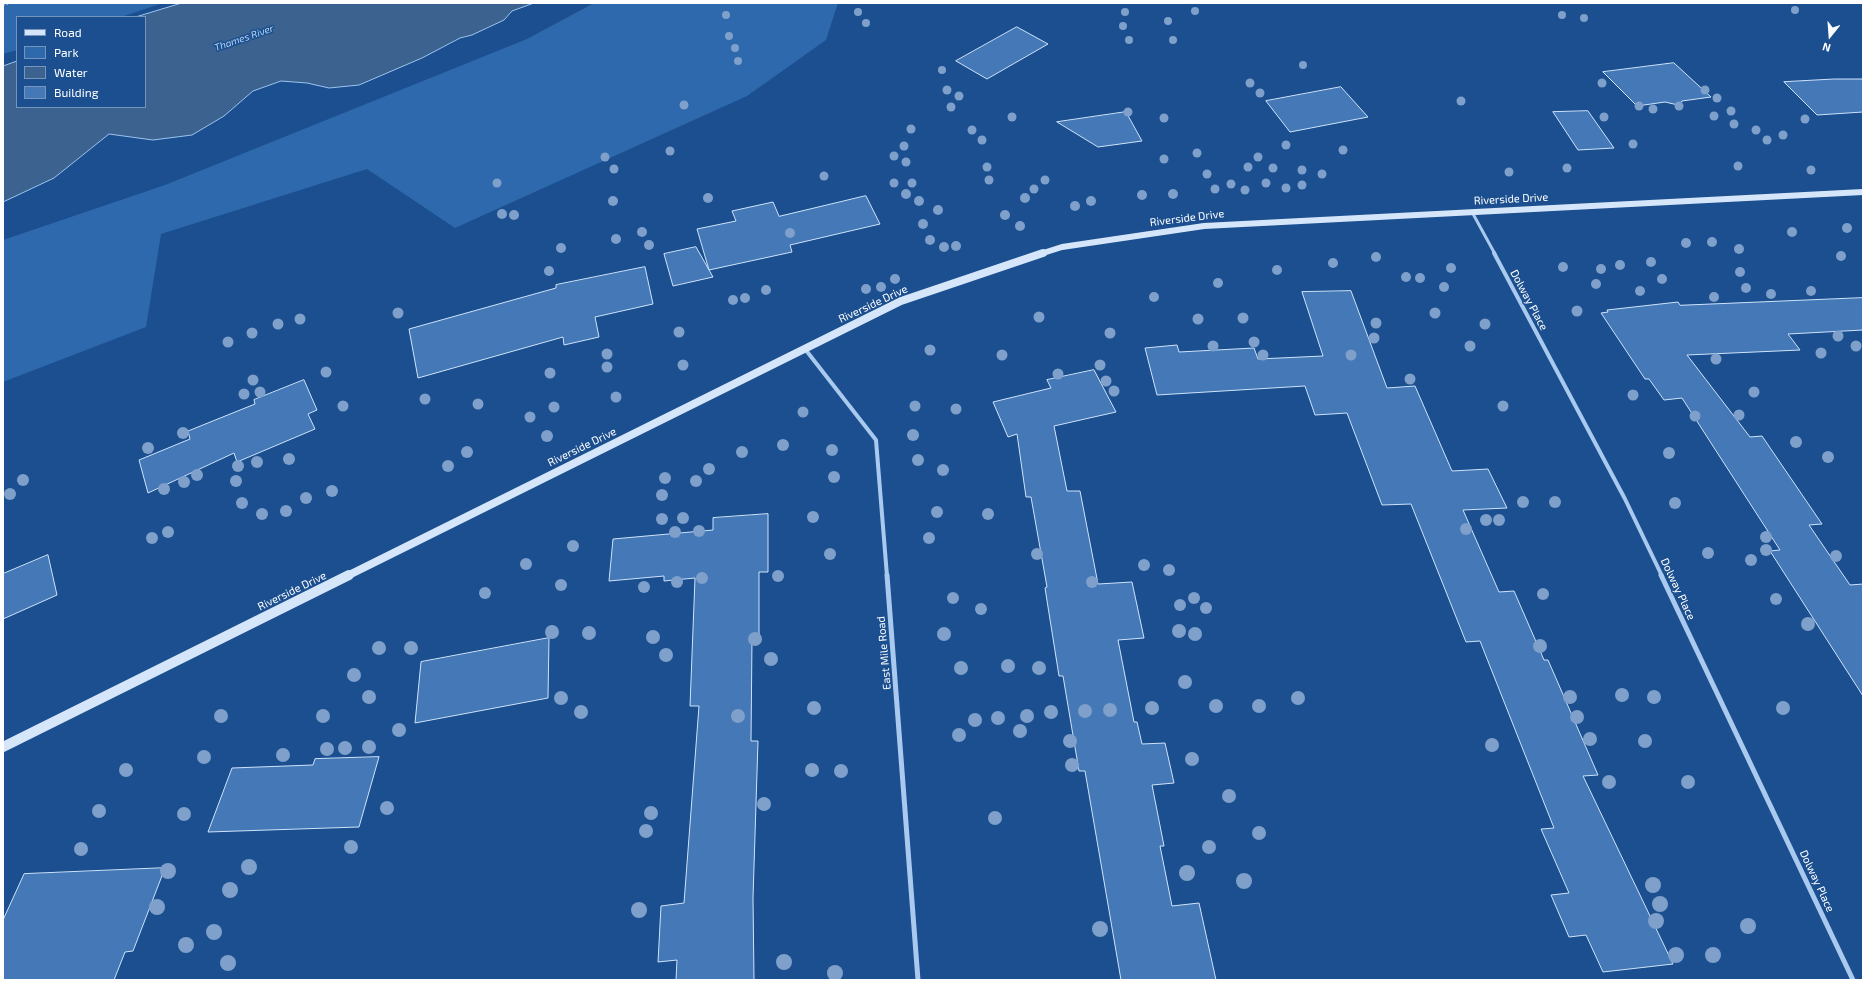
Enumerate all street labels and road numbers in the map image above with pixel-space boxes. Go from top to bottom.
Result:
street label: Riverside Drive [1473,190,1549,208]
street label: Riverside Drive [1149,207,1225,229]
street label: Dolway Place [1507,267,1551,333]
street label: Riverside Drive [836,282,910,326]
street label: Riverside Drive [546,425,618,469]
street label: Dolway Place [1658,556,1698,622]
street label: Riverside Drive [256,569,328,613]
street label: East Mile Road [874,616,894,690]
street label: Dolway Place [1797,848,1837,914]

